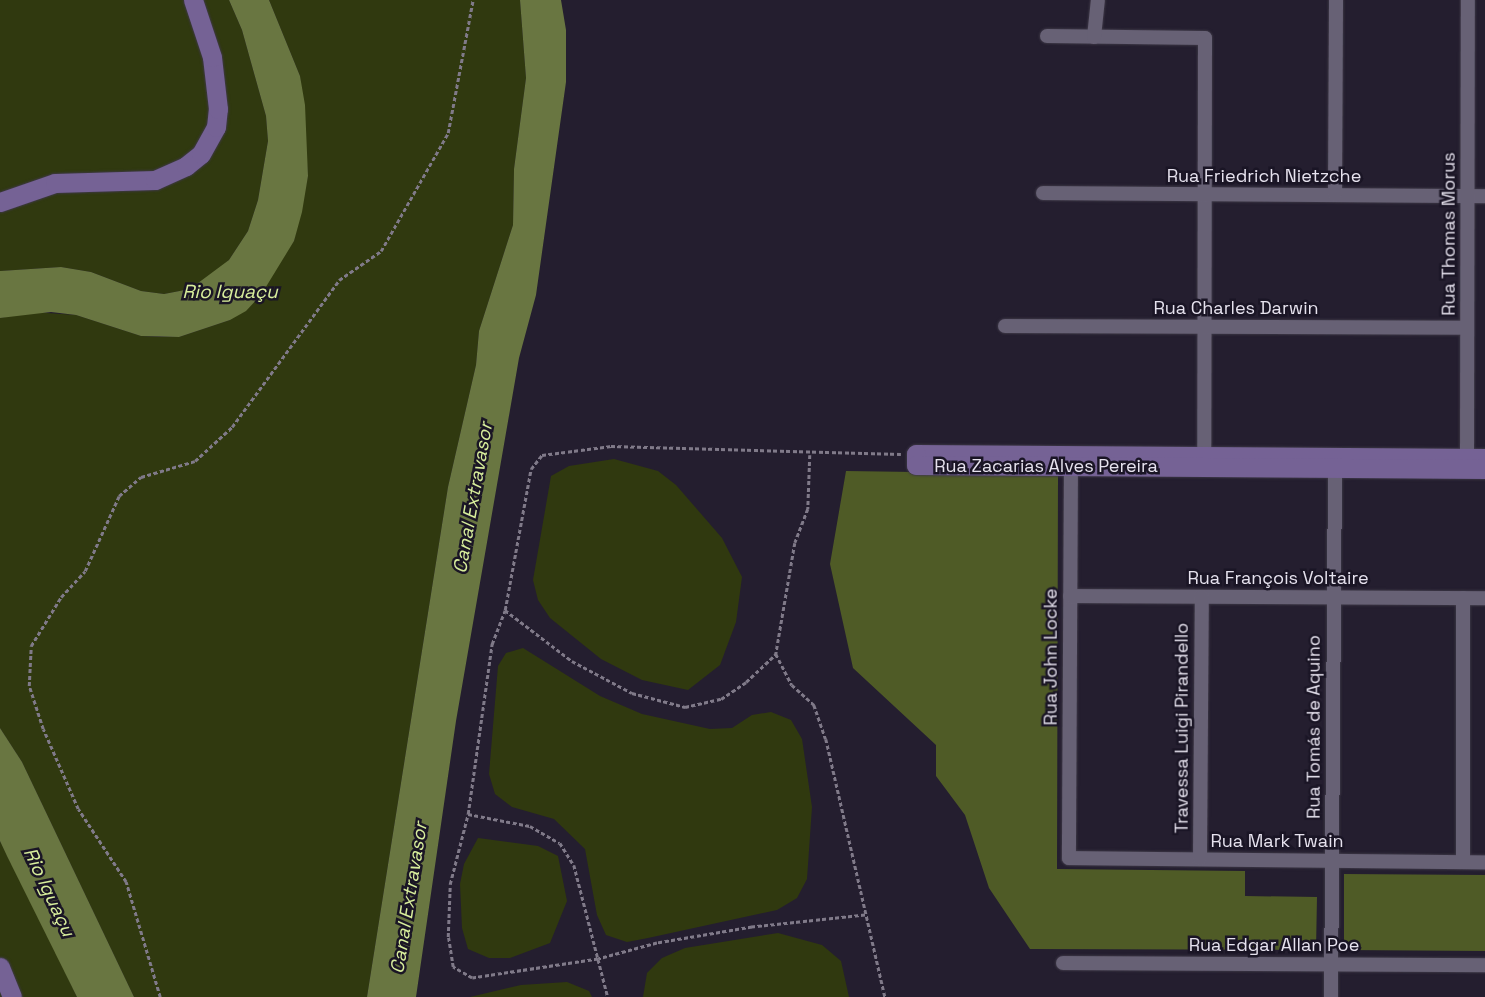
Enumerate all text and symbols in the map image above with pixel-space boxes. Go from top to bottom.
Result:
street label: Rua Thomas Morus [1438,152,1460,316]
street label: Rua Friedrich Nietzche [1167,165,1361,187]
water label: Rio Iguaçu [182,281,278,303]
street label: Rua Charles Darwin [1153,297,1319,319]
water label: Canal Extravasor [448,421,498,575]
street label: Rua Zacarias Alves Pereira [934,455,1158,477]
street label: Rua François Voltaire [1187,567,1369,589]
street label: Rua John Locke [1040,589,1062,725]
street label: Travessa Luigi Pirandello [1171,623,1193,833]
street label: Rua Tomás de Aquino [1303,635,1325,819]
water label: Canal Extravasor [386,821,432,975]
street label: Rua Mark Twain [1210,830,1344,852]
water label: Rio Iguaçu [19,844,79,940]
street label: Rua Edgar Allan Poe [1189,934,1359,956]

